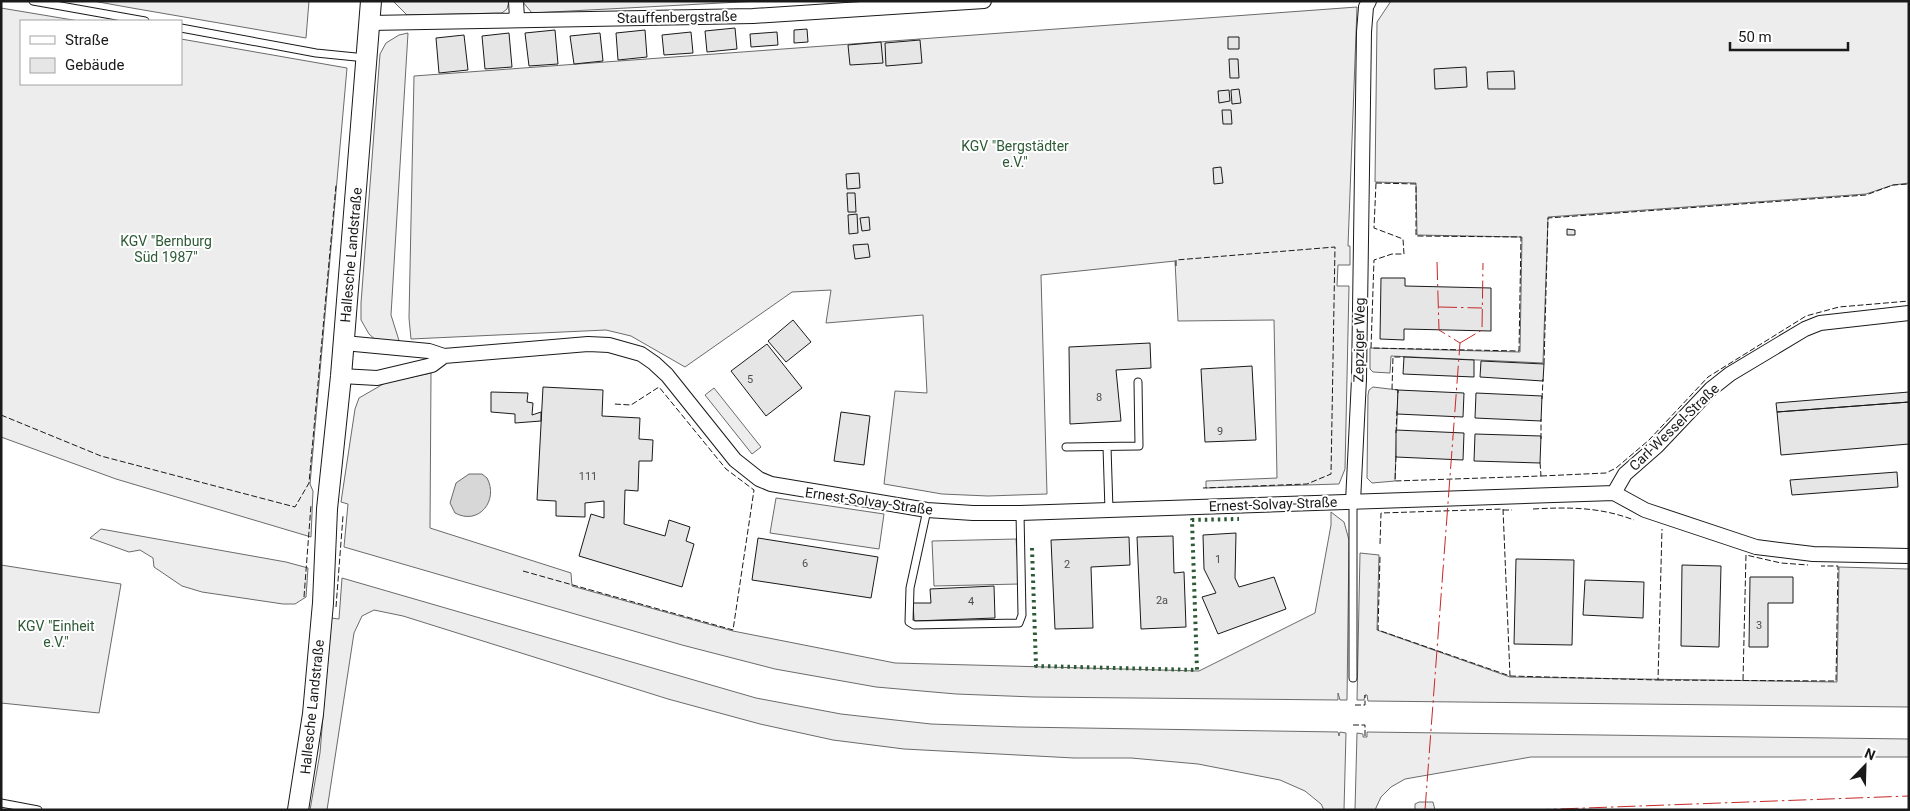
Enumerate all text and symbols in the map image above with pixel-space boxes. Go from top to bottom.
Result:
street label: Stauffenbergstraße [617,8,737,26]
legend [20,20,182,85]
scale bar [1730,20,1848,52]
text: 50 m [1738,28,1772,46]
text: Straße [65,31,109,49]
text: Gebäude [65,56,124,74]
park label: KGV "Bergstädter e.V." [961,138,1069,170]
street label: Hallesche Landstraße [337,187,365,323]
park label: KGV "Bernburg Süd 1987" [120,233,212,265]
street label: Zepziger Weg [1350,297,1368,383]
house number: 5 [747,373,753,386]
street label: Carl-Wessel-Straße [1626,380,1722,474]
house number: 8 [1096,391,1102,404]
house number: 9 [1217,425,1223,438]
house number: 111 [579,470,597,483]
street label: Ernest-Solvay-Straße [804,484,934,518]
street label: Ernest-Solvay-Straße [1208,494,1338,514]
house number: 1 [1215,553,1221,566]
house number: 6 [802,557,808,570]
house number: 2 [1064,558,1070,571]
house number: 2a [1156,594,1168,607]
house number: 4 [968,595,974,608]
park label: KGV "Einheit e.V." [17,618,95,650]
house number: 3 [1756,619,1762,632]
street label: Hallesche Landstraße [297,639,327,775]
north arrow [1840,741,1890,791]
text: N [1862,745,1878,763]

